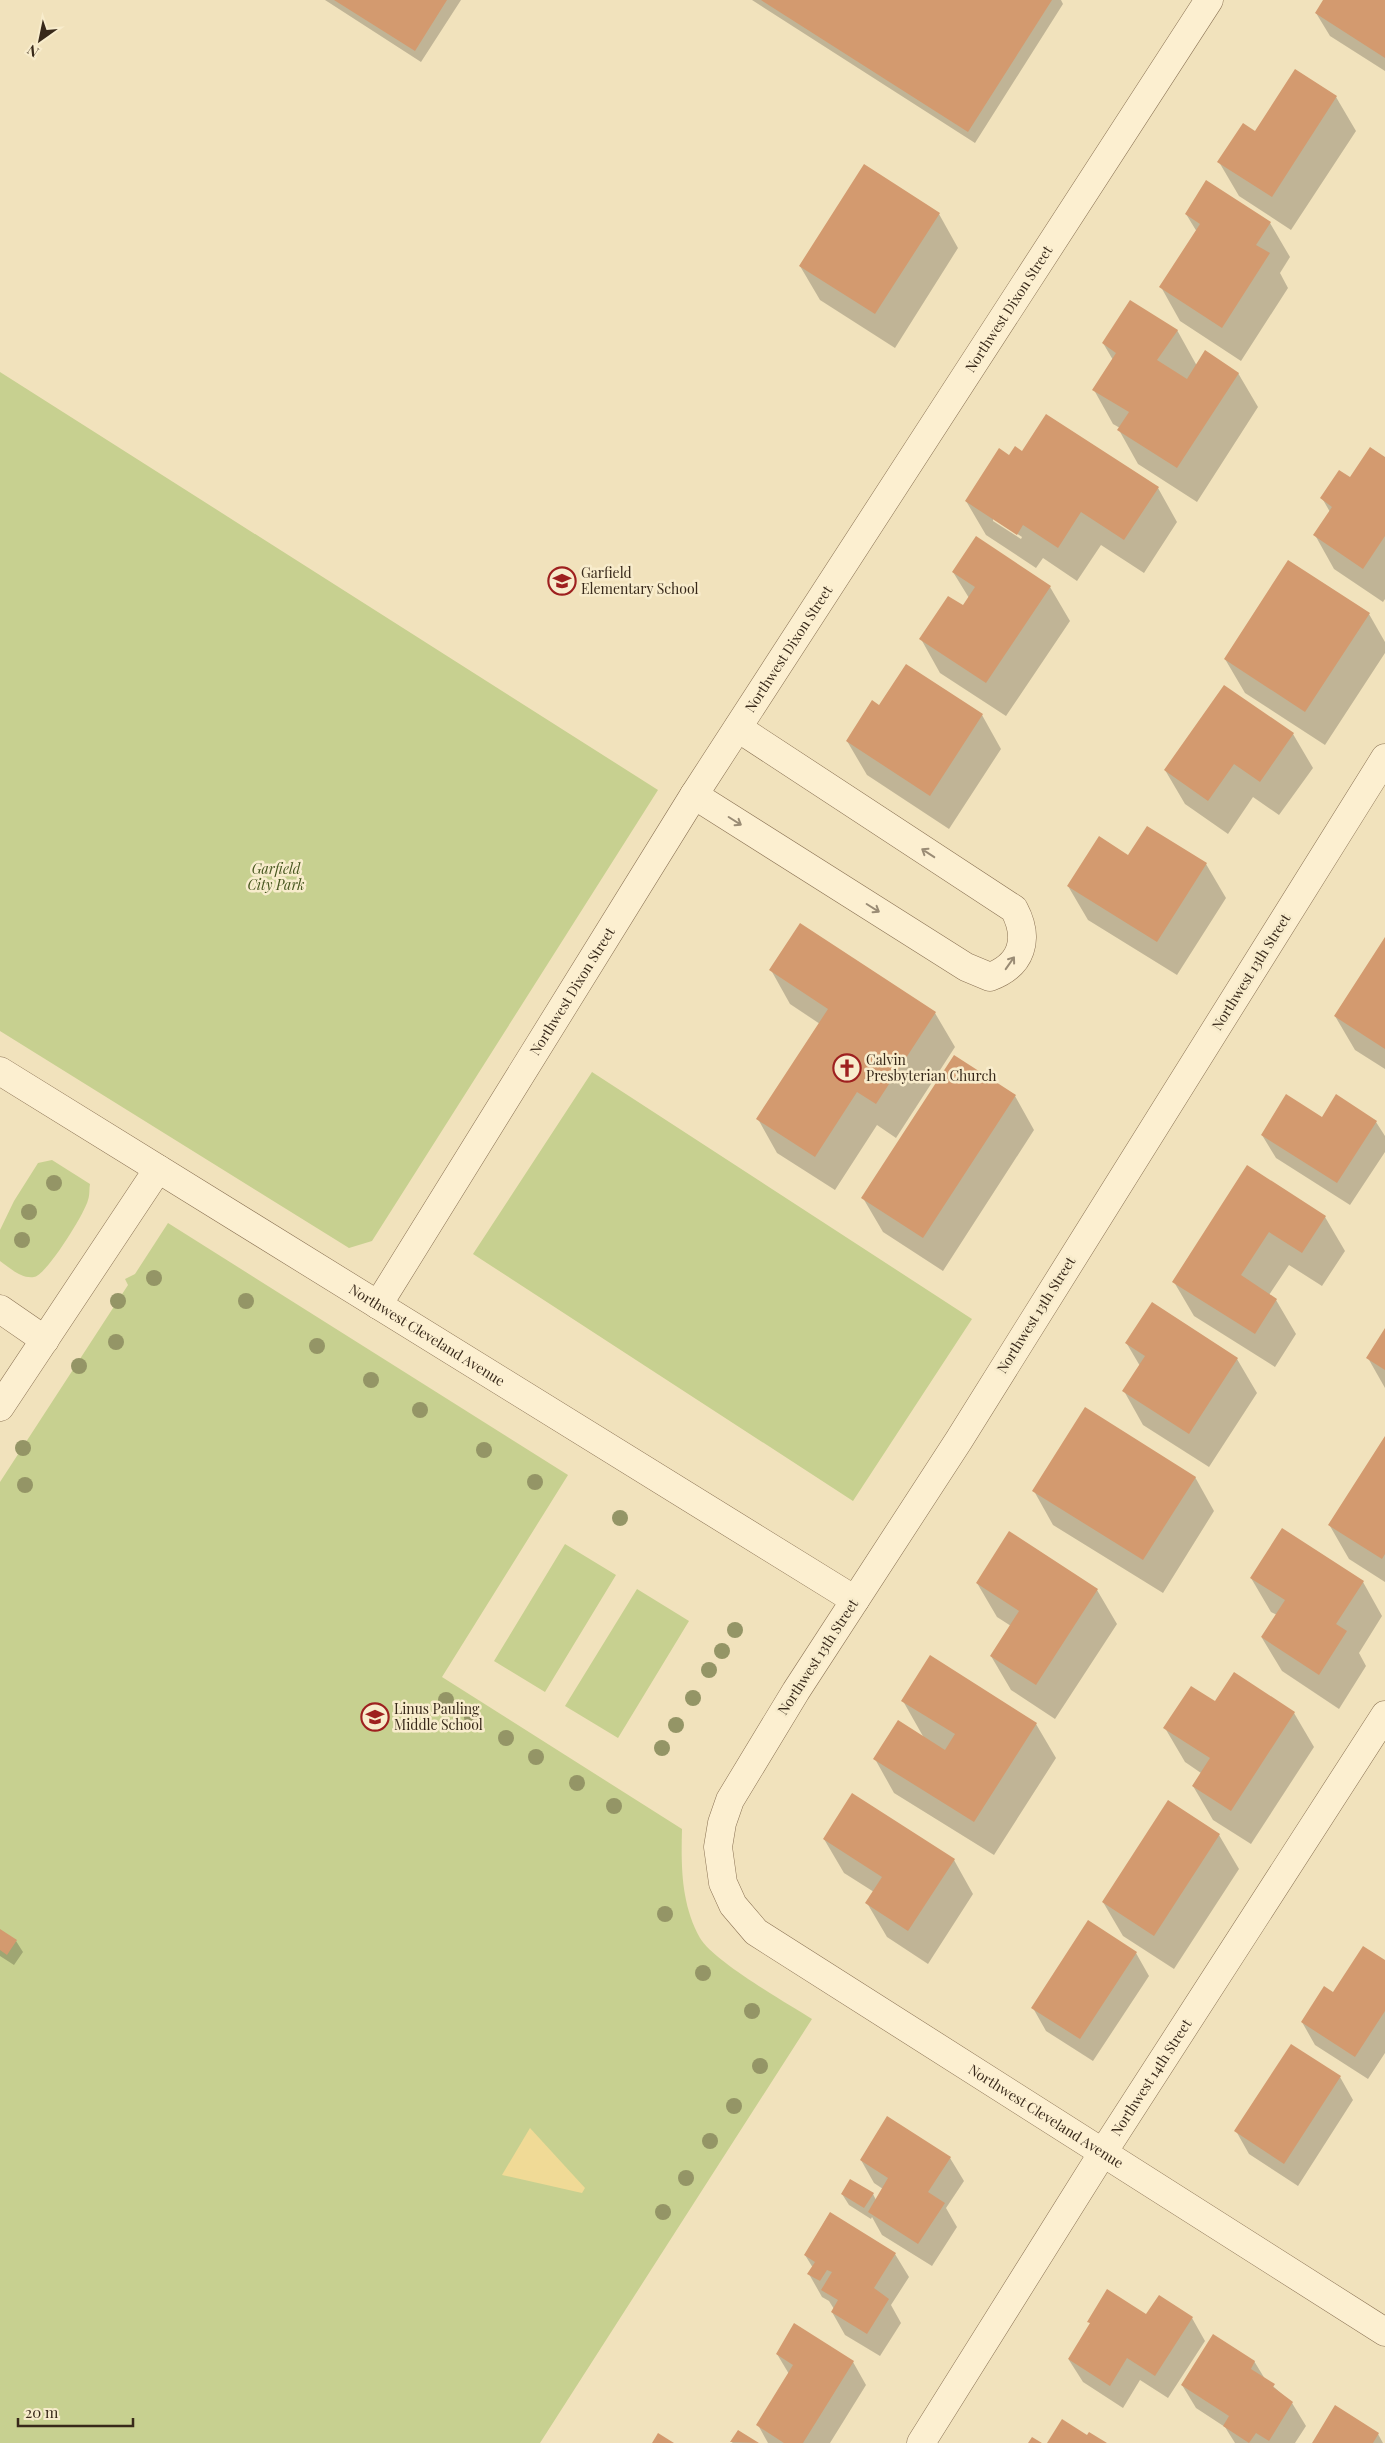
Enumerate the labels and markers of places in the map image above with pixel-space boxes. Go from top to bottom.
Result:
place label: Garfield Elementary School [581,563,699,598]
school or university icon: Garfield Elementary School [547,566,577,596]
place label: Calvin Presbyterian Church [866,1050,997,1085]
church icon: Calvin Presbyterian Church [832,1053,862,1083]
place label: Linus Pauling Middle School [394,1699,483,1734]
school or university icon: Linus Pauling Middle School [360,1702,390,1732]

